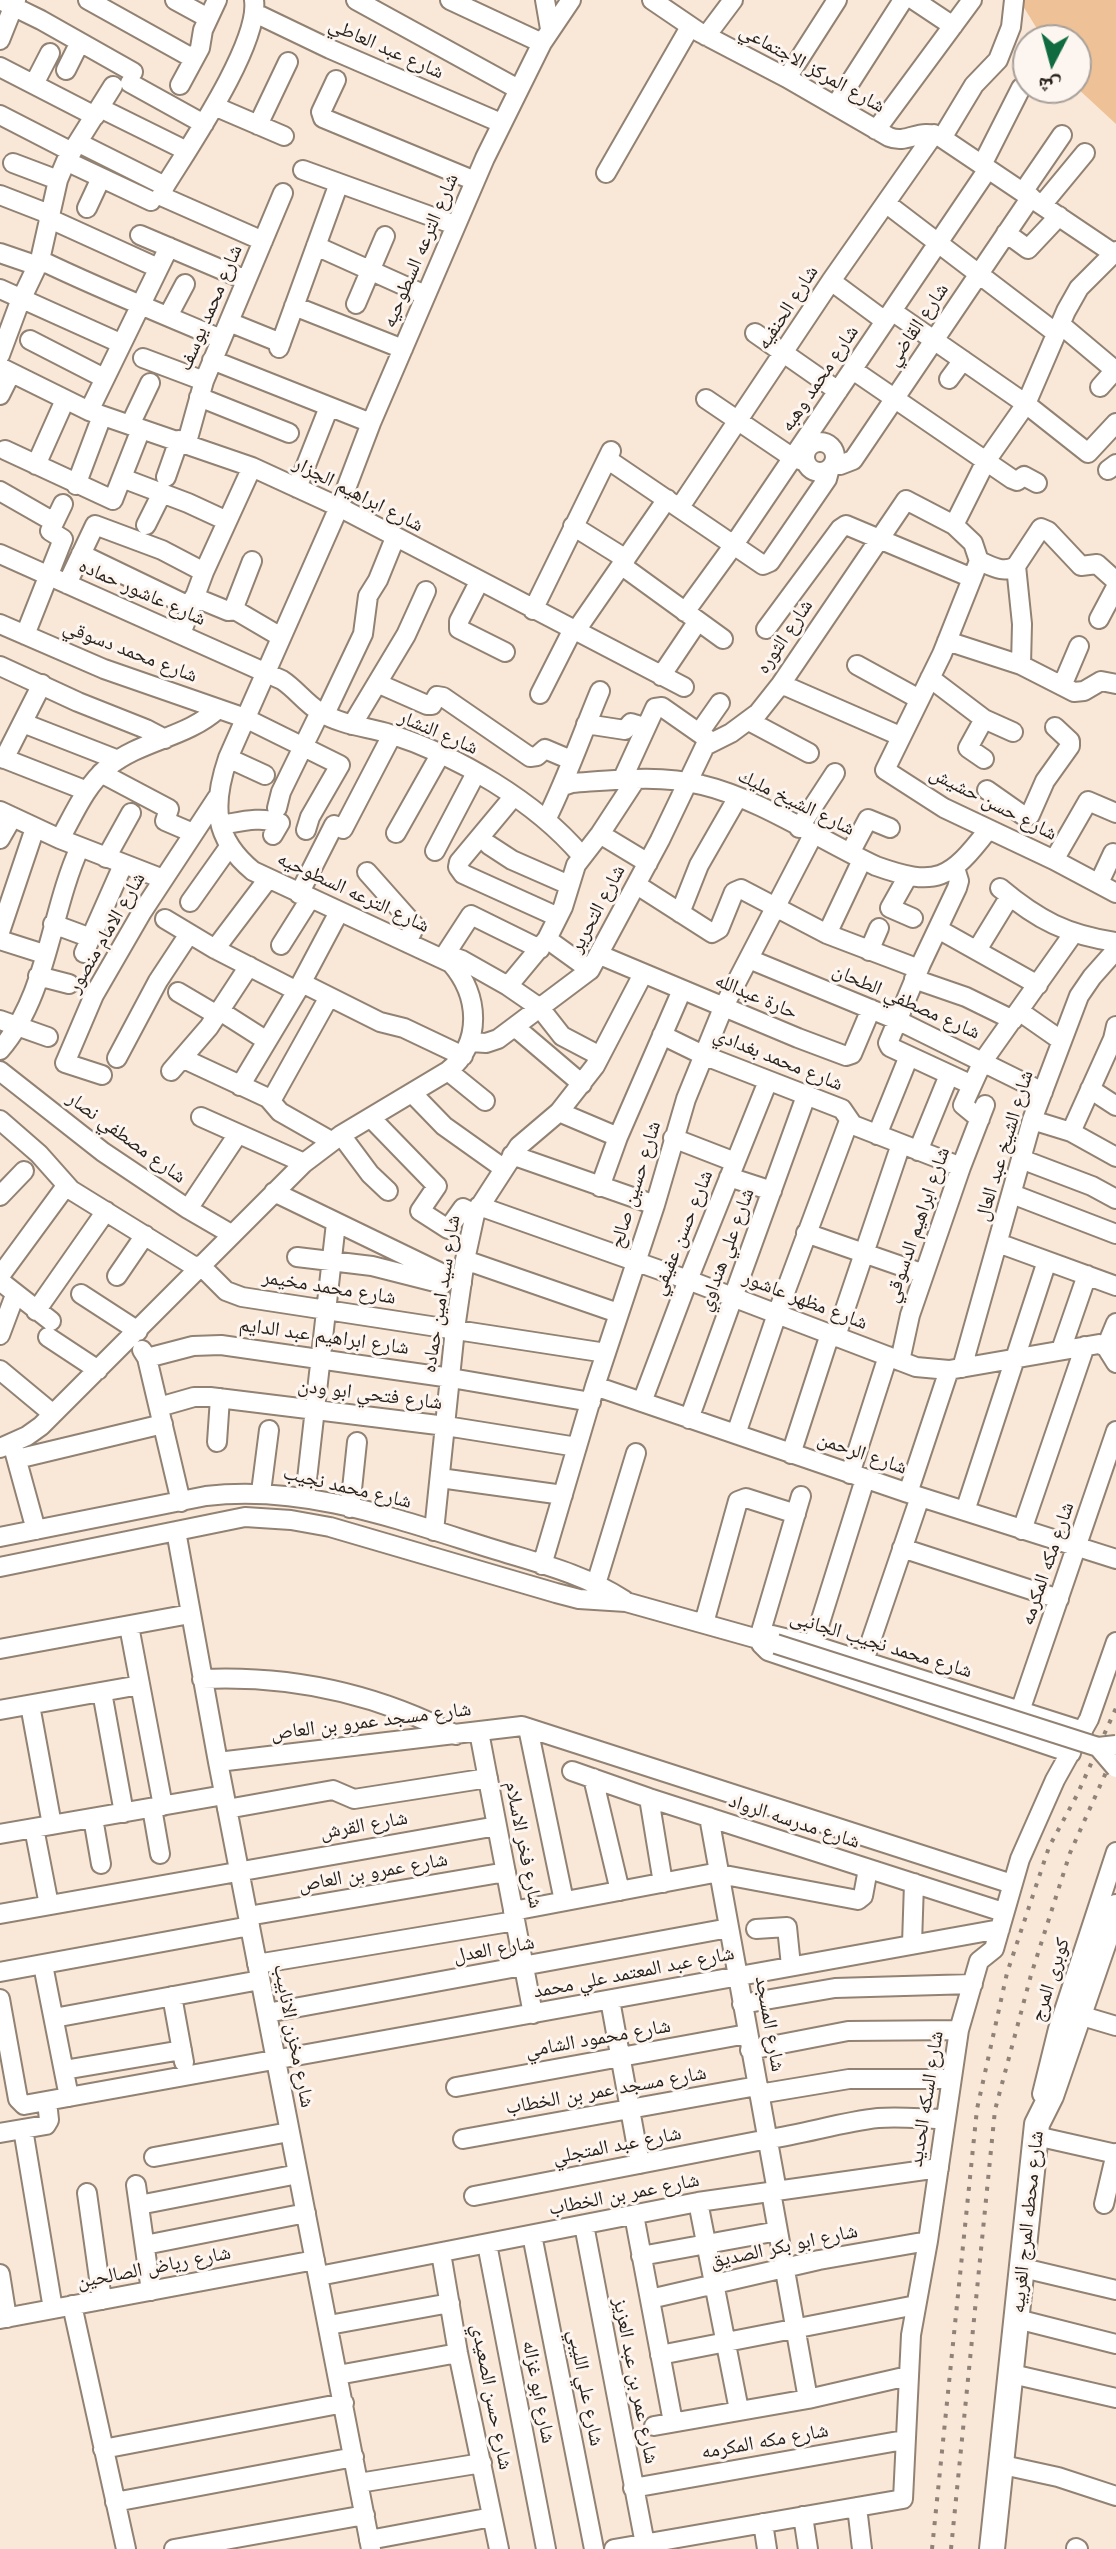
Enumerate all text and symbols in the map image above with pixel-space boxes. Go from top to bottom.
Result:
street label: شارع عبد العاطي [325,13,447,85]
street label: شارع المركز الاجتماعي [735,19,889,119]
north arrow [1012,24,1092,104]
text: ش [1037,71,1063,102]
street label: شارع الترعه السطوحيه [378,170,464,332]
street label: شارع محمد يوسف [174,241,248,375]
street label: شارع الحنفيه [752,261,824,355]
street label: شارع القاضي [882,279,954,371]
street label: شارع محمد وهبه [776,321,864,437]
street label: شارع ابراهيم الجزار [289,452,427,538]
street label: شارع عاشور حماده [75,554,209,632]
street label: شارع الثوره [751,595,819,679]
street label: شارع محمد دسوقي [60,615,200,689]
street label: شارع النشار [395,706,481,760]
street label: شارع حسن حشيش [925,762,1061,846]
street label: شارع الشيخ مليك [733,764,859,842]
street label: شارع الترعه السطوحيه [273,847,433,939]
street label: شارع التحرير [565,861,631,957]
street label: شارع الامام منصور [63,868,151,998]
street label: شارع مصطفي الطحان [828,959,984,1045]
street label: حارة عبدالله [711,969,801,1025]
street label: شارع محمد بغدادي [710,1023,846,1097]
street label: شارع الشيخ عبد العال [971,1068,1039,1224]
street label: شارع مصطفي نصار [62,1087,190,1189]
street label: شارع حسين صالح [605,1118,667,1252]
street label: شارع ابراهيم الدسوقي [880,1144,956,1306]
street label: شارع حسن عفيفي [647,1167,719,1299]
street label: شارع علي هنداوي [694,1185,760,1315]
street label: شارع سيد امين حماده [418,1214,466,1374]
street label: شارع محمد مخيمر [261,1266,397,1310]
street label: شارع مظهر عاشور [739,1266,871,1336]
street label: شارع ابراهيم عبد الدايم [238,1313,410,1361]
street label: شارع فتحي ابو ودن [296,1374,444,1416]
street label: شارع الرحمن [814,1427,910,1481]
street label: شارع محمد نجيب [280,1462,414,1514]
street label: شارع مكه المكرمه [1016,1499,1080,1629]
street label: شارع محمد نجيب الجانبى [787,1606,975,1684]
street label: شارع مسجد عمرو بن العاص [269,1698,473,1746]
street label: شارع فخر الاسلام [499,1780,547,1910]
street label: شارع مدرسه الرواد [725,1789,863,1855]
street label: شارع القرش [318,1807,410,1845]
street label: شارع عمرو بن العاص [296,1848,450,1898]
street label: شارع العدل [452,1931,536,1969]
street label: كوبرى المرج [1026,1935,1076,2025]
street label: شارع عبد المعتمد علي محمد [532,1942,736,2004]
street label: شارع مخزن الانابيب [267,1962,319,2110]
street label: شارع المسجد [749,1974,789,2074]
street label: شارع محمود الشامي [523,2014,673,2064]
street label: شارع السكه الحديد [904,2029,950,2169]
street label: شارع مسجد عمر بن الخطاب [504,2062,708,2120]
street label: شارع عبد المتجلي [551,2122,683,2170]
street label: شارع محطه المرج الغربيه [1006,2130,1050,2314]
street label: شارع عمر بن الخطاب [547,2169,701,2221]
street label: شارع ابو بكر الصديق [708,2220,860,2274]
street label: شارع رياض الصالحين [75,2241,233,2295]
street label: شارع عمر بن عبد العزيز [607,2296,663,2466]
street label: شارع حسن الصعيدي [465,2322,517,2472]
street label: شارع علي الليبي [562,2328,608,2448]
street label: شارع ابو غزاله [516,2338,560,2446]
street label: شارع مكه المكرمه [700,2419,830,2465]

